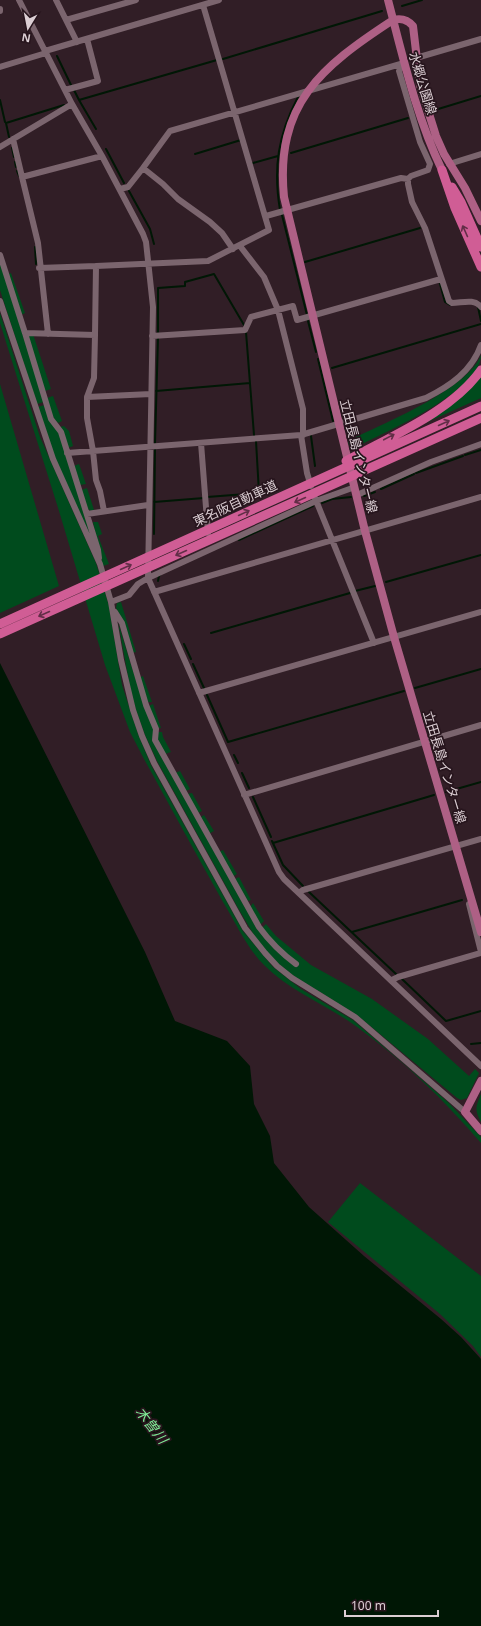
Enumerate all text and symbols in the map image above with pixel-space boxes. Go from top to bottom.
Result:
north arrow [8,8,48,48]
text: N [20,30,32,47]
street label: 水郷公園線 [405,49,441,117]
one-way arrow [461,226,468,238]
street label: 立田長島インター線 [336,397,382,515]
one-way arrow [438,418,450,426]
one-way arrow [383,433,395,441]
street label: 東名阪自動車道 [190,476,280,530]
one-way arrow [294,496,306,504]
one-way arrow [238,509,250,516]
one-way arrow [175,550,187,557]
one-way arrow [120,563,132,570]
one-way arrow [39,611,51,618]
street label: 立田長島インター線 [419,708,471,826]
water label: 木曽川 [132,1403,174,1449]
scale bar [345,1592,438,1618]
text: 100 m [351,1597,386,1614]

